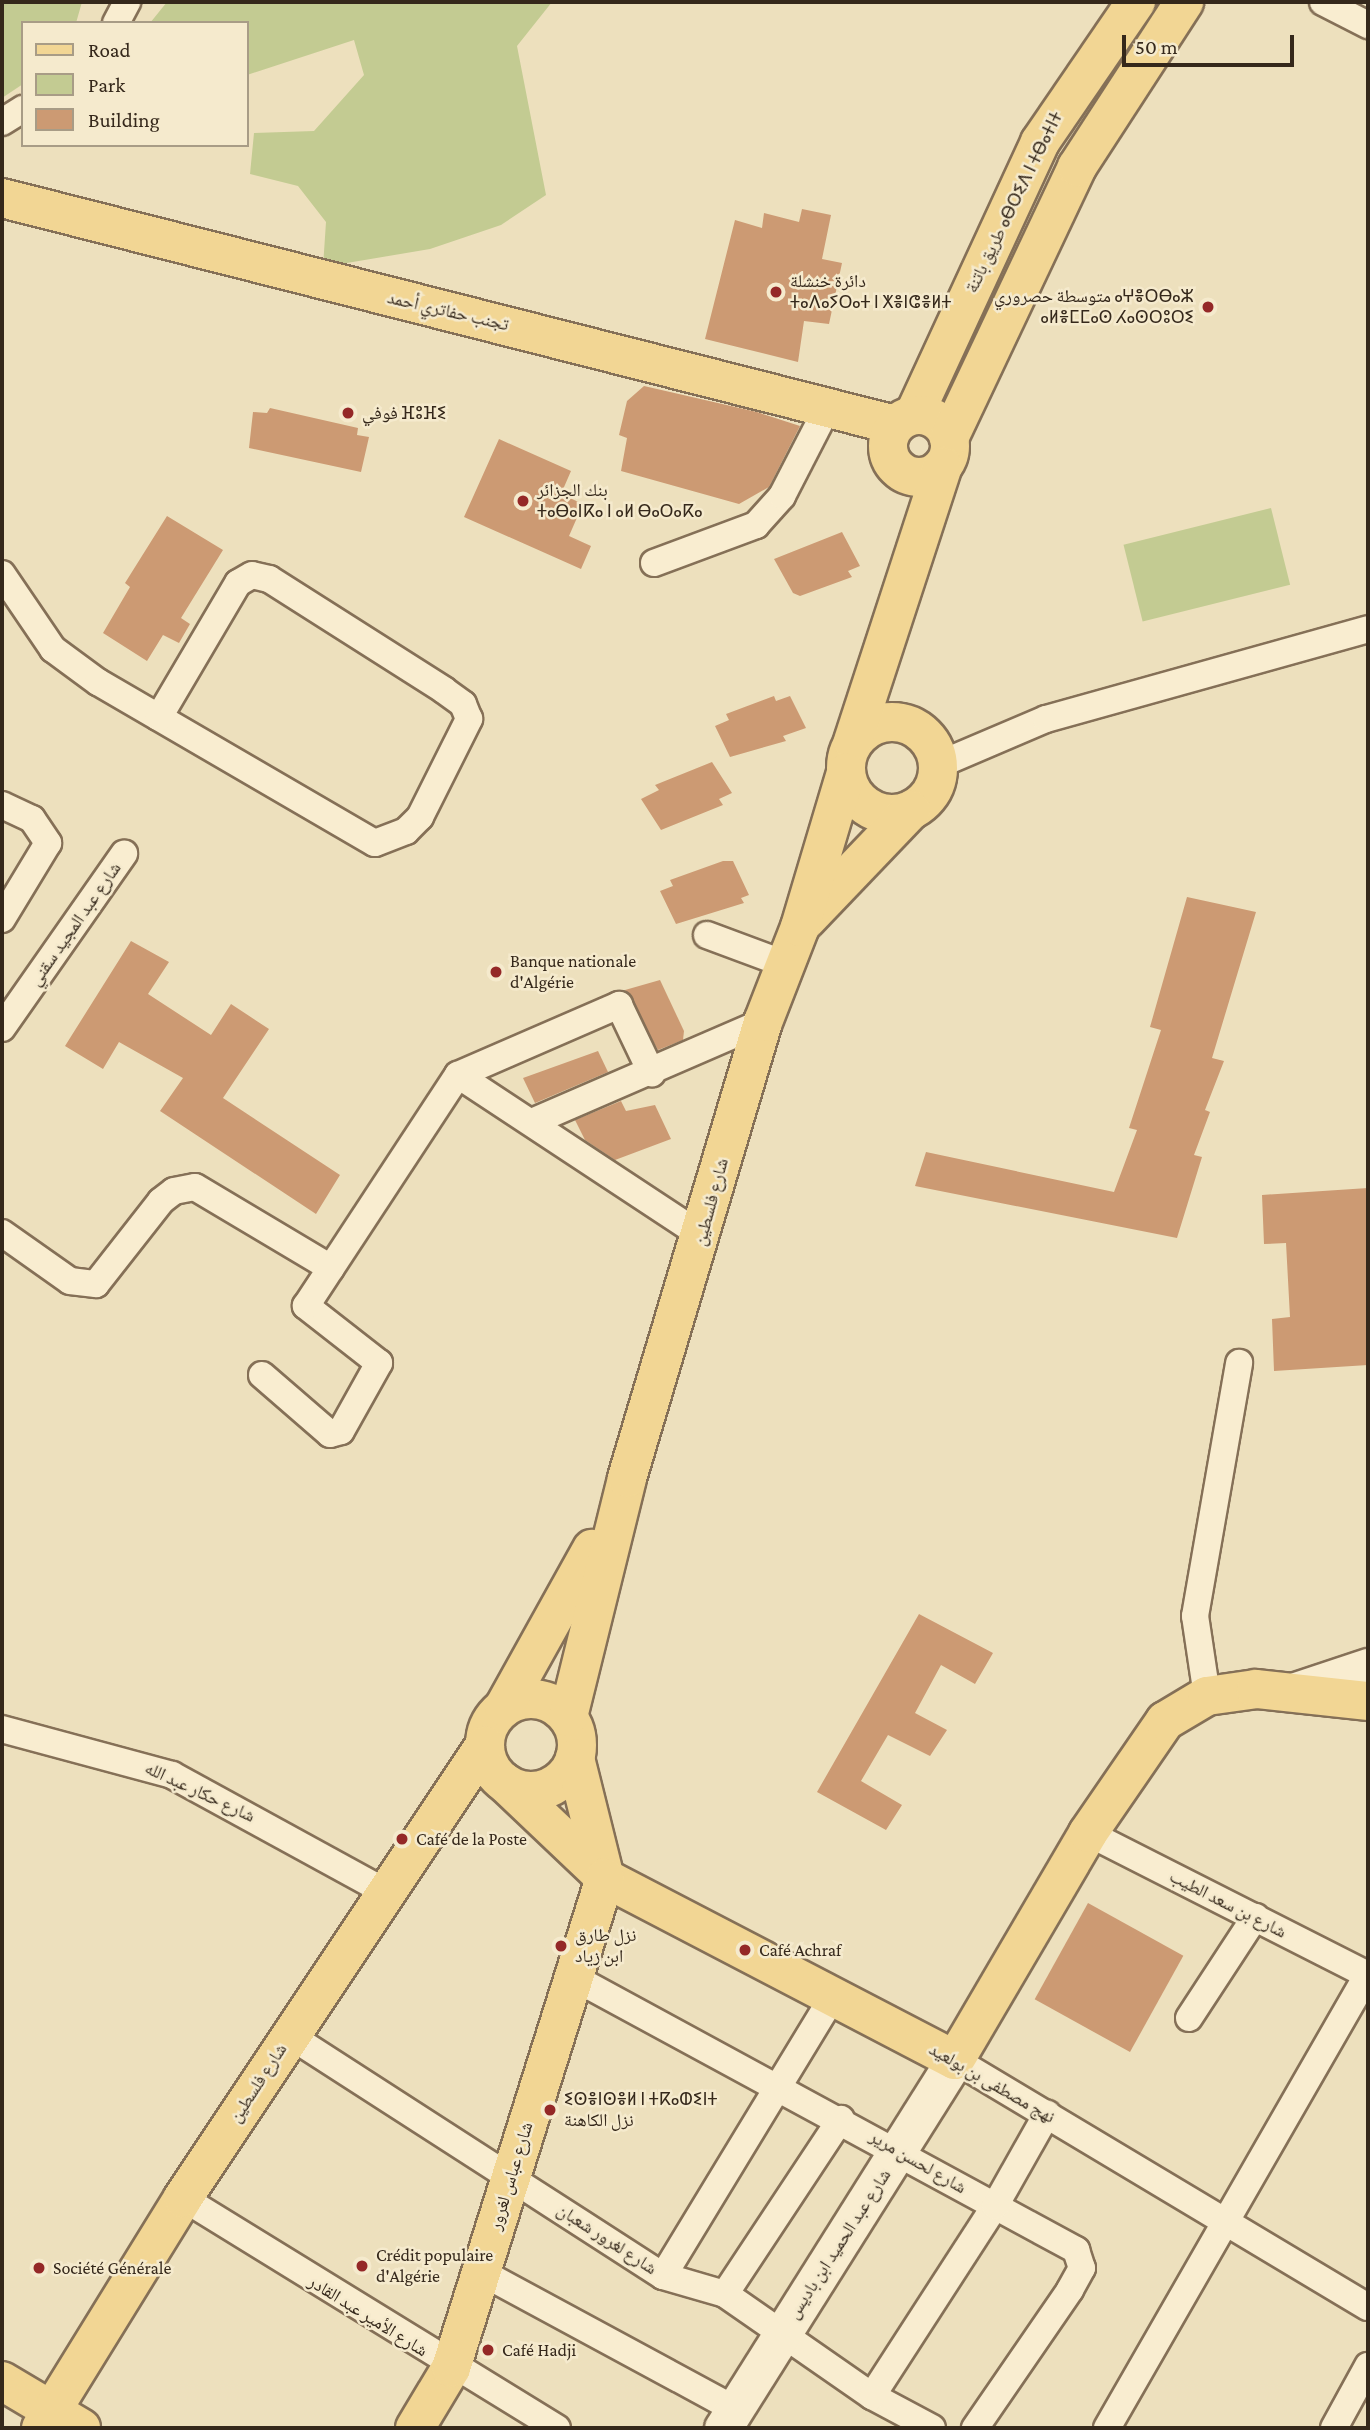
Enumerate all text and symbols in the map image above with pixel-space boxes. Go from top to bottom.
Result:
legend [21,21,248,147]
scale bar [1125,21,1296,65]
text: 50 m [1135,35,1178,59]
text: Road [88,38,131,62]
text: Park [88,73,125,97]
text: Building [88,108,160,132]
street label: طريق باتنة ⴰⴱⵔⵉⴷ ⵏ ⵜⴱⴰⵜⵏⵜ [961,108,1067,296]
place label: دائرة خنشلة ⵜⴰⴷⴰⵢⵔⴰⵜ ⵏ ⵅⴻⵏⵛⴻⵍⵜ [790,271,951,314]
marker: دائرة خنشلة ⵜⴰⴷⴰⵢⵔⴰⵜ ⵏ ⵅⴻⵏⵛⴻⵍⵜ [768,284,784,300]
place label: متوسطة حصروري ⴰⵖⴻⵔⴱⴰⵣ ⴰⵍⴻⵎⵎⴰⵙ ⵃⴰⵙⵔⵓⵔⵉ [994,286,1194,328]
street label: تجنب حفاتري أحمد [385,287,511,335]
marker: متوسطة حصروري ⴰⵖⴻⵔⴱⴰⵣ ⴰⵍⴻⵎⵎⴰⵙ ⵃⴰⵙⵔⵓⵔⵉ [1200,299,1216,315]
place label: فوفي ⴼⵓⴼⵉ [362,402,446,424]
marker: فوفي ⴼⵓⴼⵉ [340,405,356,421]
place label: بنك الجزائر ⵜⴰⴱⴰⵏⴽⴰ ⵏ ⴰⵍ ⴱⴰⵔⴰⴽⴰ [537,480,703,522]
marker: بنك الجزائر ⵜⴰⴱⴰⵏⴽⴰ ⵏ ⴰⵍ ⴱⴰⵔⴰⴽⴰ [515,493,531,509]
street label: شارع عبد المجيد سقني [24,858,126,990]
place label: Banque nationale d'Algérie [510,951,636,993]
marker: Banque nationale d'Algérie [488,964,504,980]
street label: شارع فلسطين [689,1156,733,1248]
street label: شارع حكار عبد الله [141,1757,259,1827]
place label: Café de la Poste [416,1828,527,1850]
marker: Café de la Poste [394,1831,410,1847]
street label: شارع بن سعد الطيب [1166,1865,1290,1943]
place label: نزل طارق ابن زياد [575,1925,636,1968]
marker: نزل طارق ابن زياد [553,1938,569,1954]
place label: Café Achraf [759,1939,841,1961]
marker: Café Achraf [737,1942,753,1958]
street label: نهج مصطفى بن بولعيد [925,2038,1059,2128]
street label: شارع فلسطين [224,2039,292,2127]
place label: ⵉⵙⴻⵏⵙⴻⵍ ⵏ ⵜⴽⴰⵀⵉⵏⵜ نزل الكاهنة [564,2089,717,2132]
marker: ⵉⵙⴻⵏⵙⴻⵍ ⵏ ⵜⴽⴰⵀⵉⵏⵜ نزل الكاهنة [542,2102,558,2118]
street label: شارع عباس لغرور [484,2119,538,2233]
street label: شارع لحسن مرير [866,2126,970,2198]
street label: شارع عبد الحميد ابن باديس [782,2165,896,2323]
street label: شارع لغرور شعبان [553,2199,661,2279]
place label: Crédit populaire d'Algérie [376,2245,493,2288]
place label: Société Générale [53,2257,171,2279]
marker: Crédit populaire d'Algérie [354,2258,370,2274]
marker: Société Générale [31,2260,47,2276]
street label: شارع الأمير عبد القادر [304,2271,432,2361]
place label: Café Hadji [502,2339,576,2361]
marker: Café Hadji [480,2342,496,2358]

